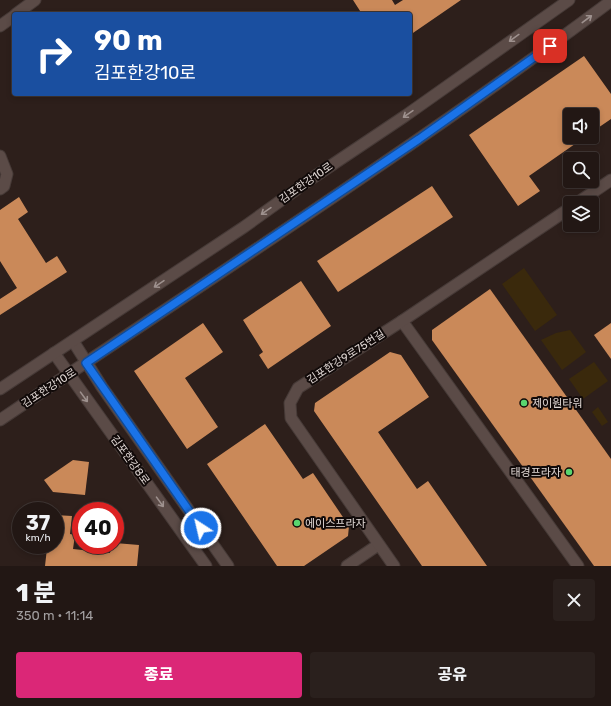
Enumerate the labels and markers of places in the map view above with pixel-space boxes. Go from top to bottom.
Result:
pin [533,29,567,63]
place label: 제이원타워 [532,397,583,410]
marker: 제이원타워 [519,398,529,408]
place label: 태경프라자 [510,466,561,479]
marker: 태경프라자 [564,467,574,477]
place label: 에이스프라자 [305,517,366,530]
marker: 에이스프라자 [292,518,302,528]

